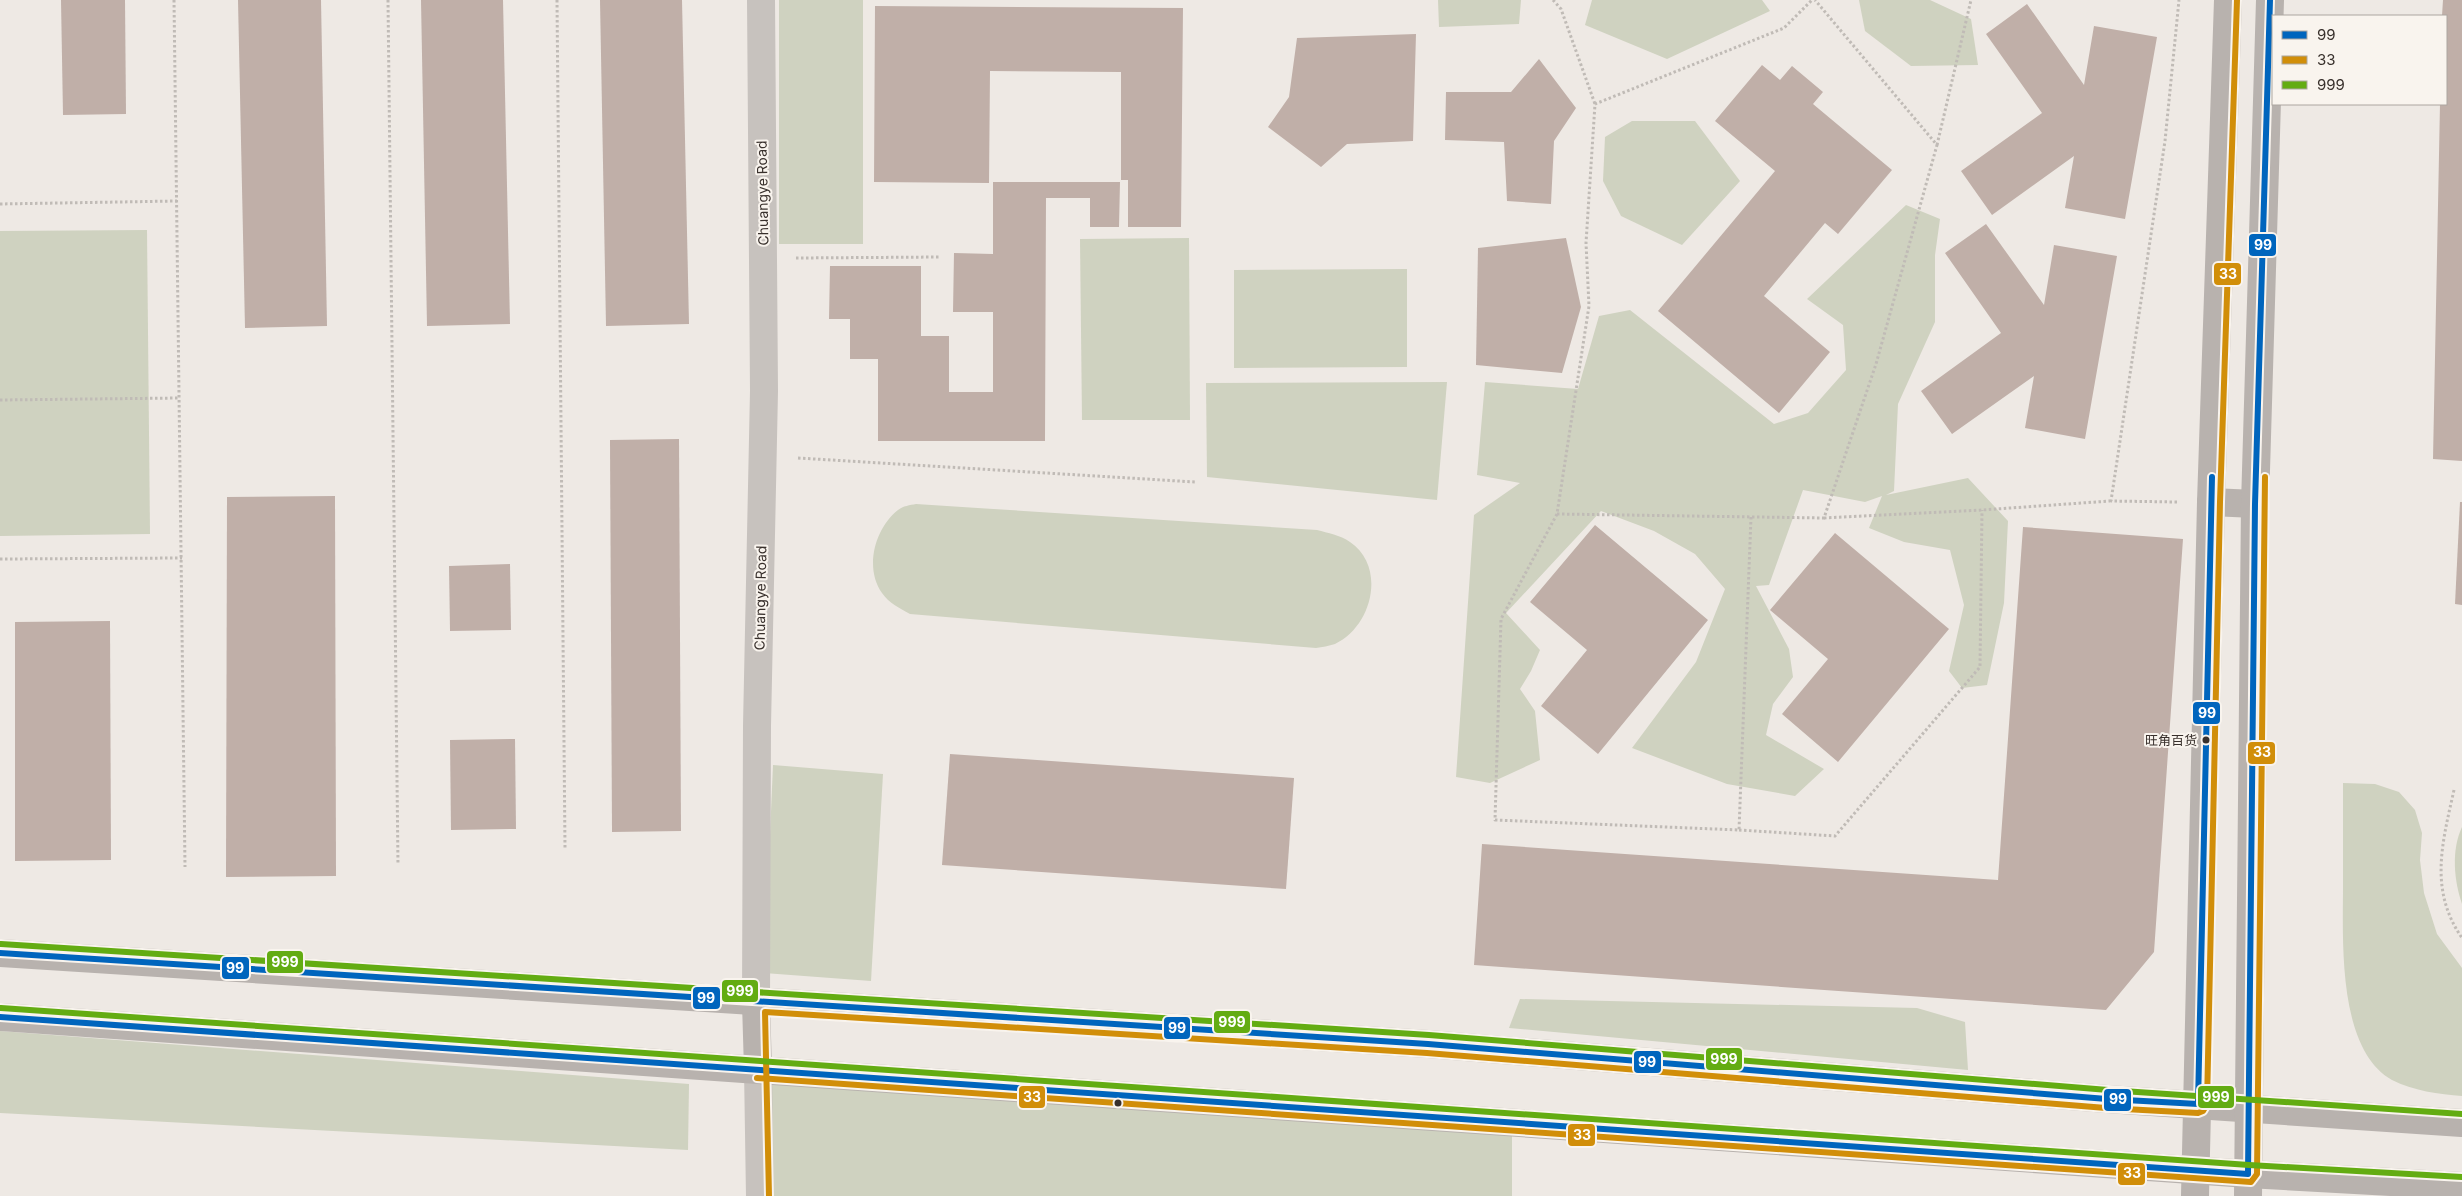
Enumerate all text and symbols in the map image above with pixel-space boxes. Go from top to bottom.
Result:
legend [2272,15,2447,105]
text: 99 [2317,25,2336,44]
text: 33 [2317,50,2336,69]
text: 999 [2317,75,2345,94]
street label: Chuangye Road [753,140,771,246]
line badge: 99 [2248,233,2277,257]
text: 99 [2254,236,2272,253]
line badge: 33 [2213,262,2242,286]
text: 33 [2219,265,2237,282]
street label: Chuangye Road [751,545,769,651]
line badge: 99 [2192,701,2221,725]
text: 99 [2198,704,2216,721]
place label: 旺角百货 [2145,732,2197,748]
marker: 旺角百货 [2201,735,2211,745]
line badge: 33 [2247,741,2276,765]
text: 33 [2253,743,2271,760]
line badge: 999 [266,950,304,974]
text: 999 [271,953,299,970]
line badge: 99 [221,956,250,980]
text: 99 [226,959,244,976]
line badge: 999 [721,979,759,1003]
text: 999 [726,982,754,999]
line badge: 99 [692,986,721,1010]
text: 99 [697,989,715,1006]
line badge: 999 [1213,1010,1251,1034]
text: 999 [1218,1013,1246,1030]
line badge: 99 [1163,1016,1191,1040]
text: 99 [1168,1019,1186,1036]
line badge: 999 [1705,1047,1743,1071]
line badge: 99 [1633,1050,1662,1074]
text: 999 [1710,1050,1738,1067]
text: 99 [1638,1053,1656,1070]
line badge: 33 [1018,1085,1046,1109]
line badge: 999 [2197,1085,2235,1109]
text: 33 [1023,1088,1041,1105]
line badge: 99 [2103,1088,2132,1112]
text: 999 [2202,1088,2230,1105]
text: 99 [2109,1090,2127,1107]
unlabelled marker [1113,1098,1123,1108]
line badge: 33 [1567,1123,1596,1147]
text: 33 [1573,1126,1591,1143]
line badge: 33 [2117,1162,2146,1186]
text: 33 [2123,1164,2141,1181]

